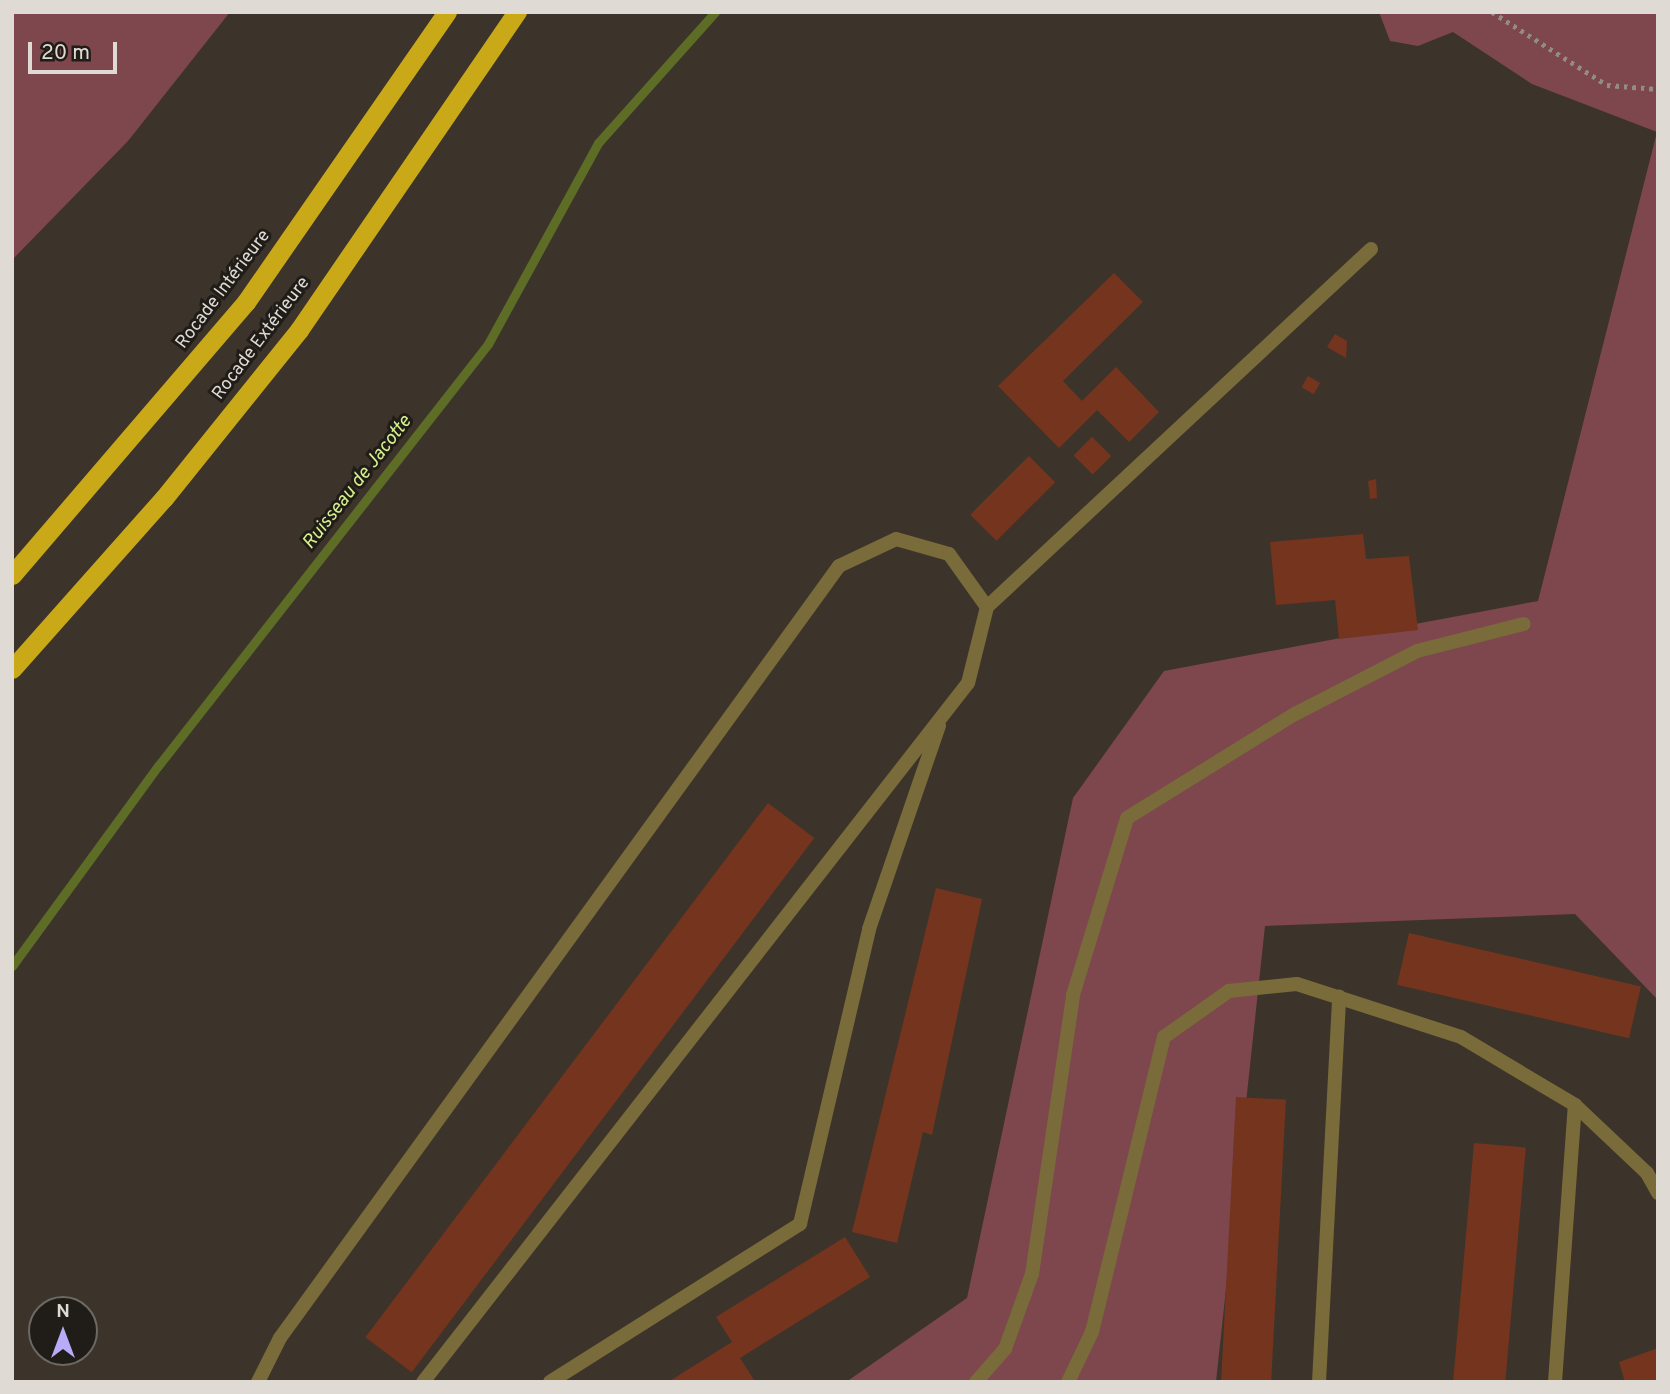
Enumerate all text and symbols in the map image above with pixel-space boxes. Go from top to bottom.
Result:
scale bar [32,28,121,72]
text: 20 m [41,40,90,67]
street label: Rocade Intérieure [172,226,276,354]
street label: Rocade Extérieure [209,273,315,405]
water label: Ruisseau de Jacotte [299,412,417,554]
north arrow [28,1296,98,1366]
text: N [56,1300,70,1324]

